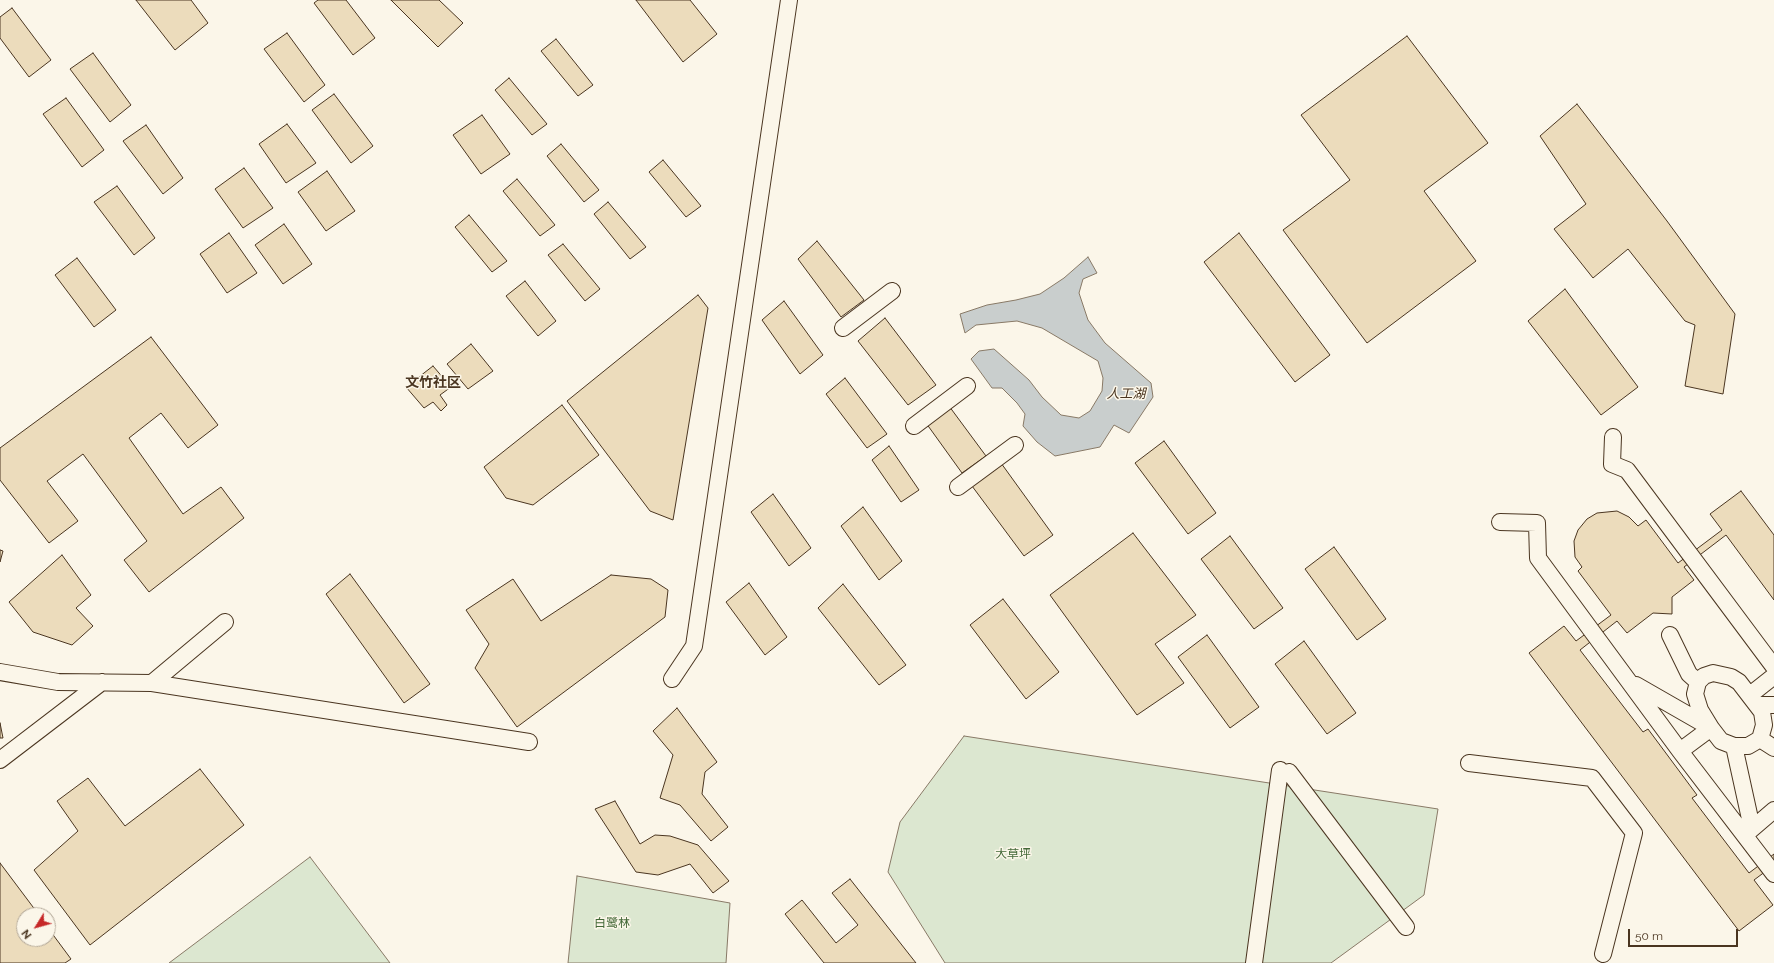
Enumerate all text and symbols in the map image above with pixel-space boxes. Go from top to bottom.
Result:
district label: 文竹社区 [405,375,461,391]
water label: 人工湖 [1107,386,1145,402]
park label: 大草坪 [995,847,1031,861]
north arrow [16,907,56,947]
park label: 白鹭林 [594,916,630,930]
scale bar [1630,921,1740,947]
text: N [19,927,35,941]
text: 50 m [1635,929,1663,943]

